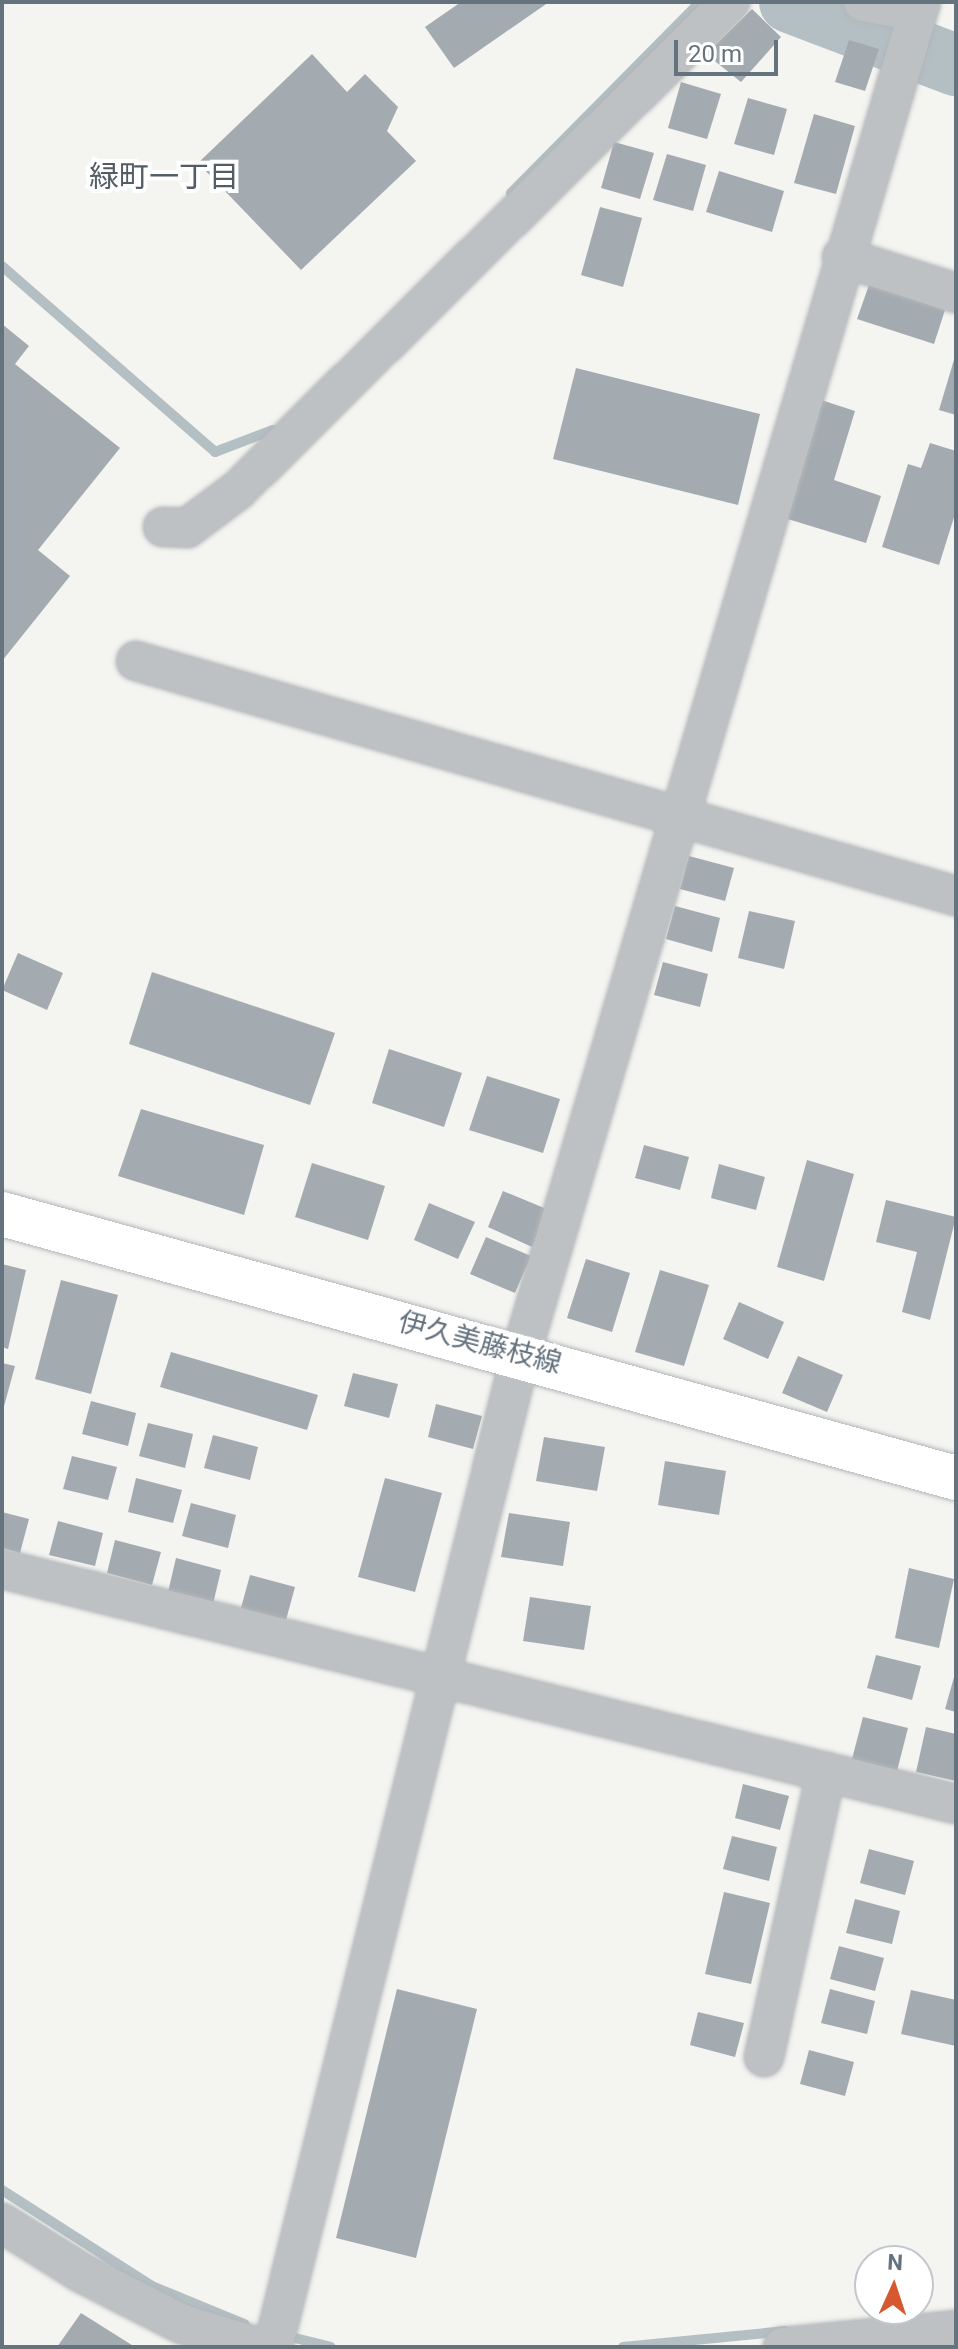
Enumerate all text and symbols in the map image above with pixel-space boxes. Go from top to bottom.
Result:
scale bar [678,24,782,74]
text: 20 m [688,40,742,68]
district label: 緑町一丁目 [89,159,239,195]
street label: 伊久美藤枝線 [395,1305,565,1381]
north arrow [854,2245,934,2325]
text: N [887,2250,904,2275]

